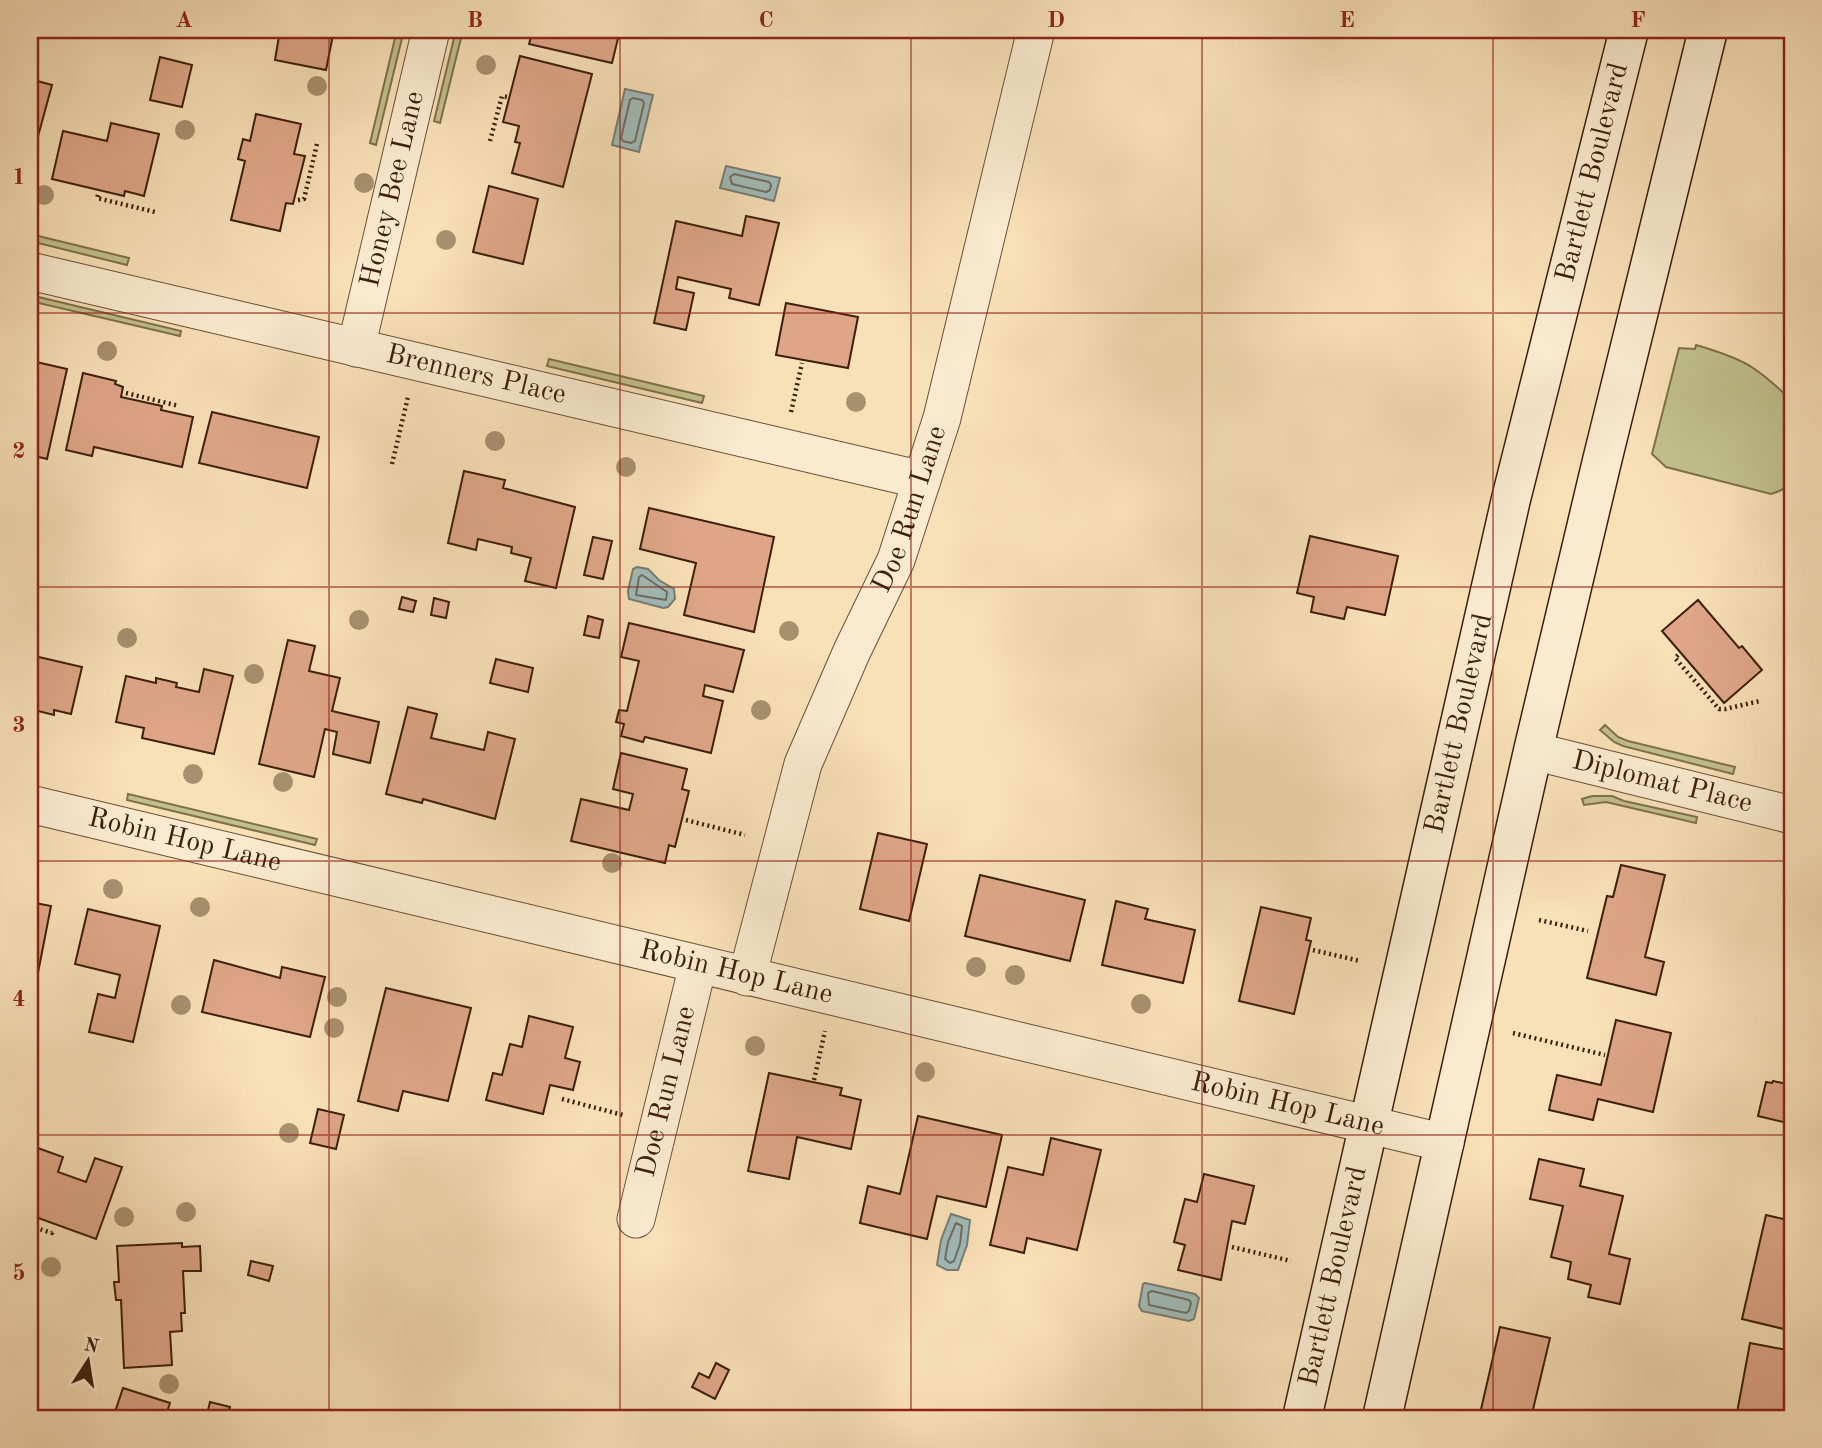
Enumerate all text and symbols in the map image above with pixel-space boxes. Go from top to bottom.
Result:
text: A [175,9,193,32]
text: B [467,9,483,32]
text: C [758,9,774,32]
text: D [1047,9,1065,32]
text: E [1339,9,1355,32]
text: F [1630,9,1646,32]
street label: Bartlett Boulevard [1552,60,1634,285]
street label: Honey Bee Lane [357,89,430,290]
text: 1 [12,166,26,189]
street label: Brenners Place [383,341,569,410]
street label: Doe Run Lane [868,422,952,598]
text: 2 [12,440,26,463]
street label: Bartlett Boulevard [1421,611,1498,836]
text: 3 [12,714,26,737]
street label: Diplomat Place [1569,747,1755,819]
street label: Robin Hop Lane [85,804,284,878]
street label: Robin Hop Lane [637,936,835,1010]
text: 4 [12,988,26,1011]
street label: Doe Run Lane [633,1003,701,1180]
street label: Robin Hop Lane [1188,1069,1387,1142]
street label: Bartlett Boulevard [1296,1164,1373,1389]
text: 5 [12,1262,26,1285]
north arrow [52,1326,122,1396]
text: N [82,1336,101,1358]

